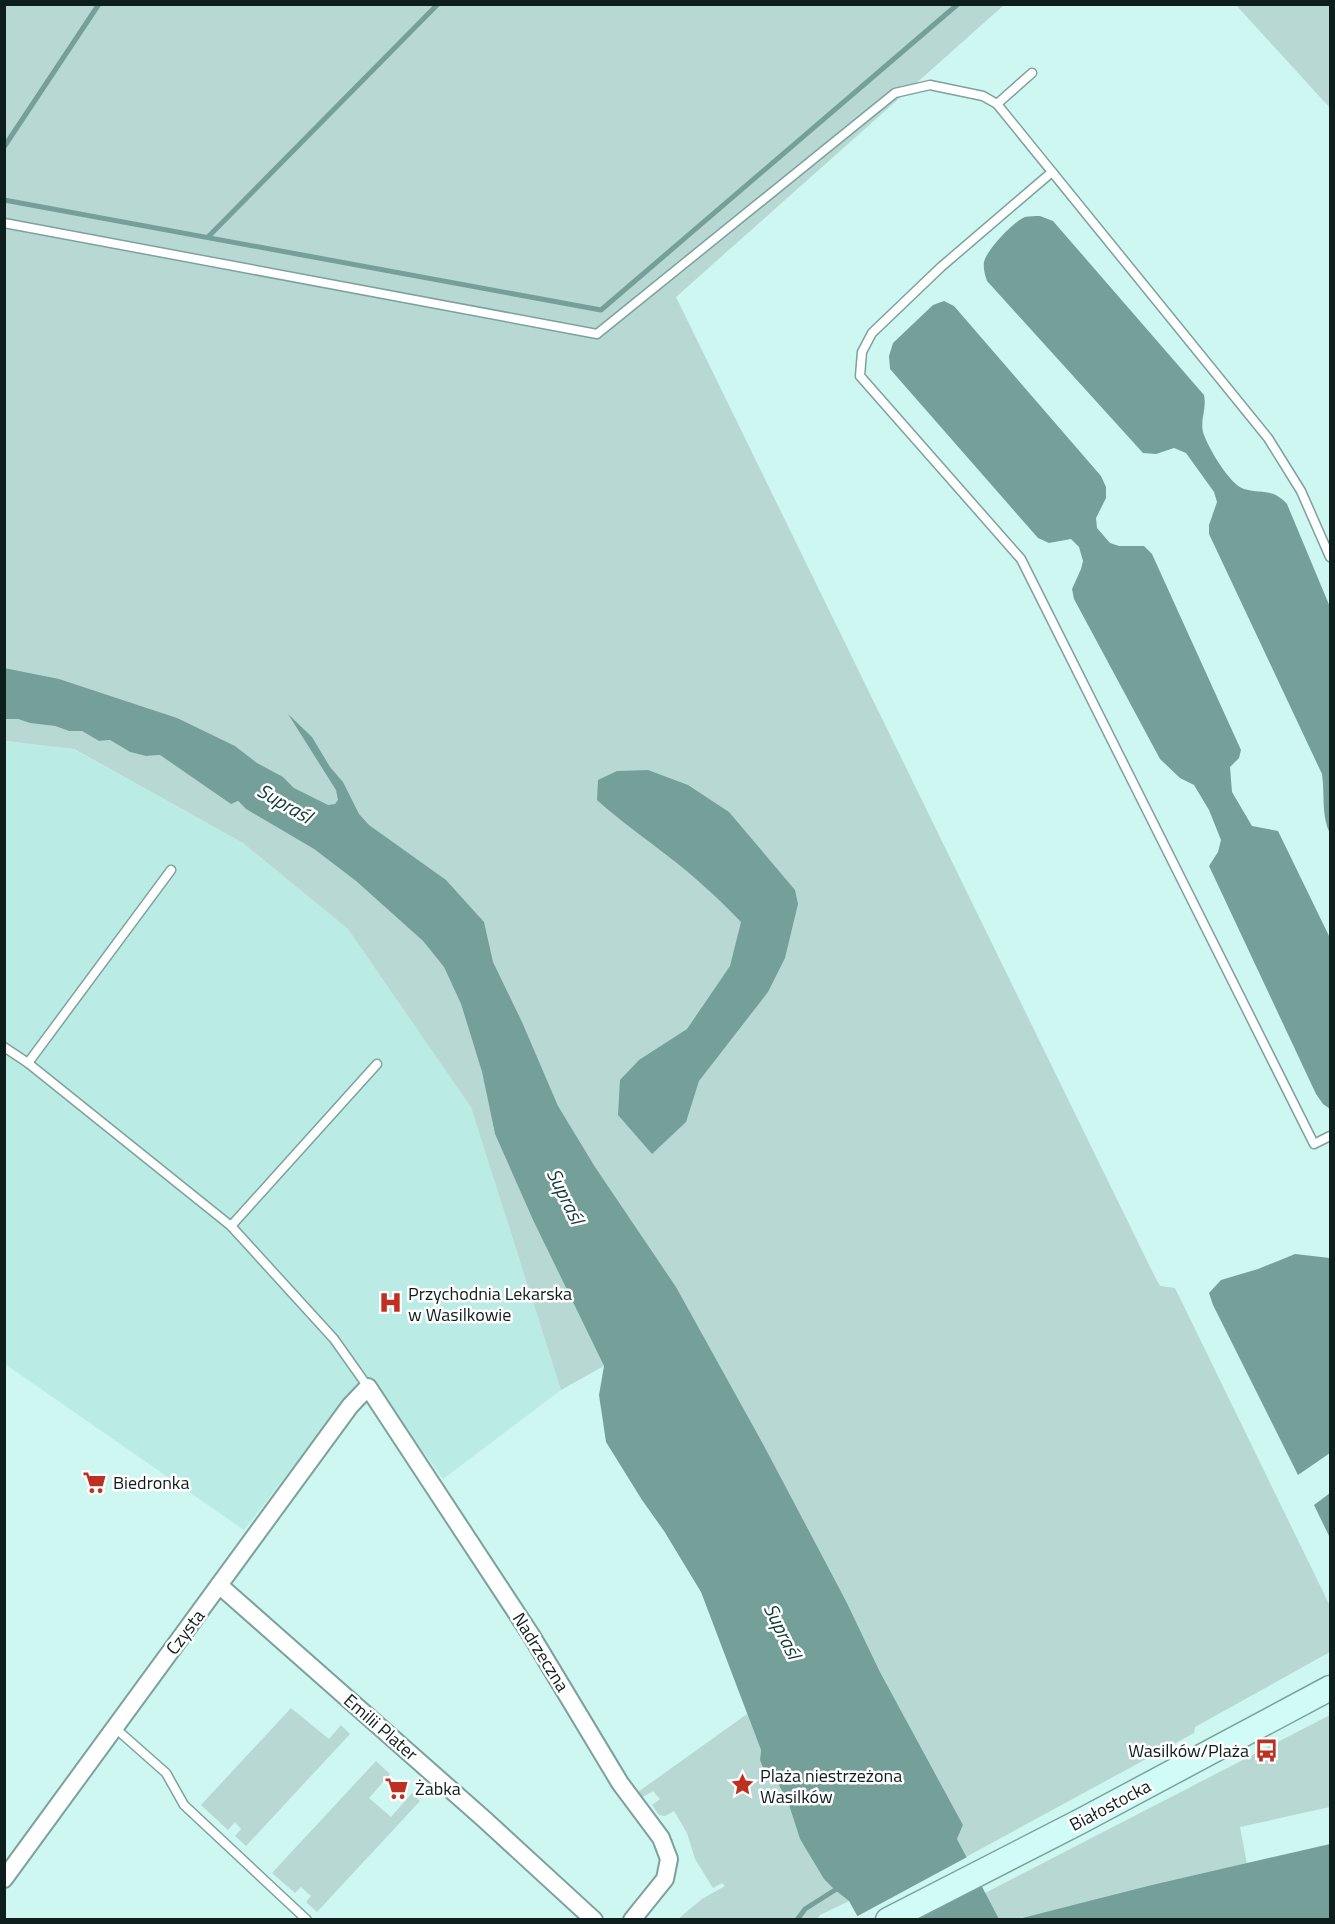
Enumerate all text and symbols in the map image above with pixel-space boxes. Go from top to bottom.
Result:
water label: Supraśl [252,775,321,832]
water label: Supraśl [539,1163,594,1232]
place label: Przychodnia Lekarska w Wasilkowie [408,1280,572,1328]
hospital icon: Przychodnia Lekarska w Wasilkowie [377,1290,403,1316]
supermarket icon: Biedronka [82,1469,108,1495]
place label: Biedronka [113,1469,189,1496]
water label: Supraśl [756,1598,811,1667]
street label: Czysta [159,1604,211,1660]
street label: Nadrzeczna [506,1607,576,1697]
street label: Emilii Plater [338,1687,424,1767]
place label: Wasilków/Plaża [1128,1737,1249,1764]
bus stop icon: Wasilków/Plaża [1254,1737,1280,1763]
place label: Plaża niestrzeżona Wasilków [760,1762,902,1810]
place icon: Plaża niestrzeżona Wasilków [729,1772,755,1798]
street label: Białostocka [1064,1772,1156,1838]
supermarket icon: Żabka [384,1775,410,1801]
place label: Żabka [415,1775,461,1802]

